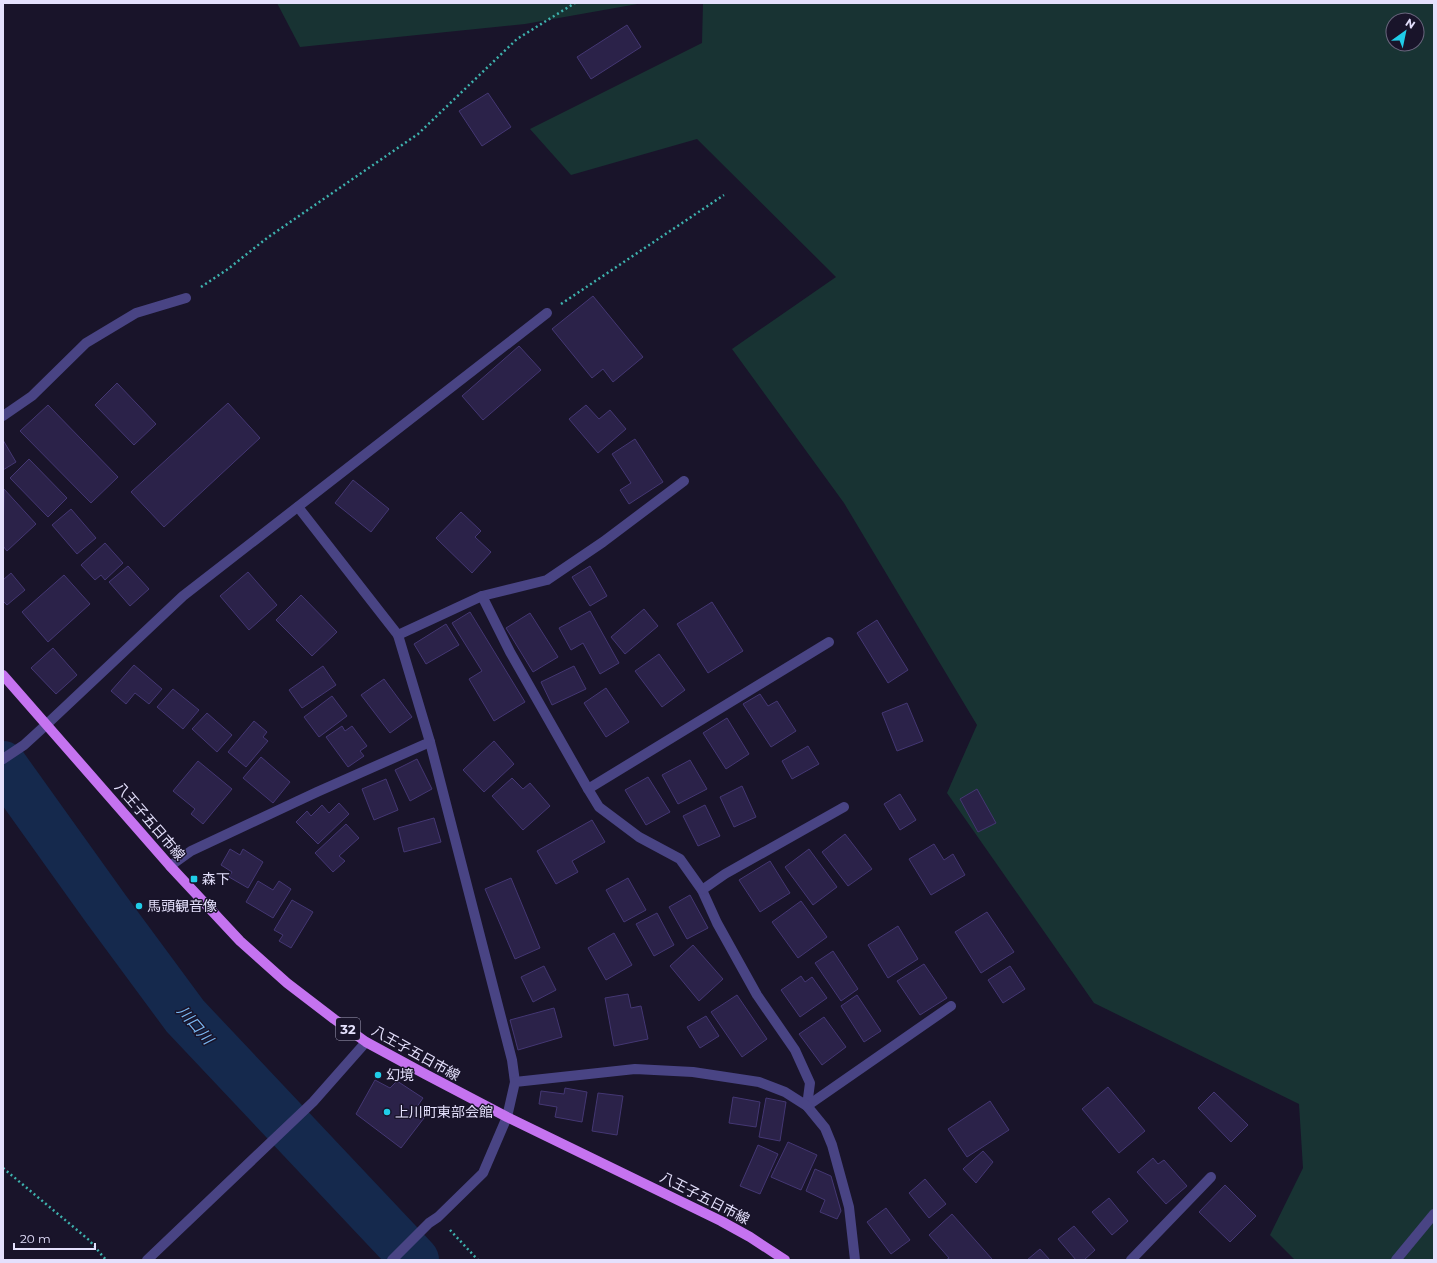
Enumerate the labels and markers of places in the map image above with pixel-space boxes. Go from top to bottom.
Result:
place label: 森下 [202,870,230,888]
marker: 森下 [189,874,199,884]
place label: 馬頭観音像 [147,897,217,915]
marker: 馬頭観音像 [134,901,144,911]
place label: 幻境 [386,1066,414,1084]
marker: 幻境 [373,1070,383,1080]
place label: 上川町東部会館 [395,1103,493,1121]
marker: 上川町東部会館 [382,1107,392,1117]

